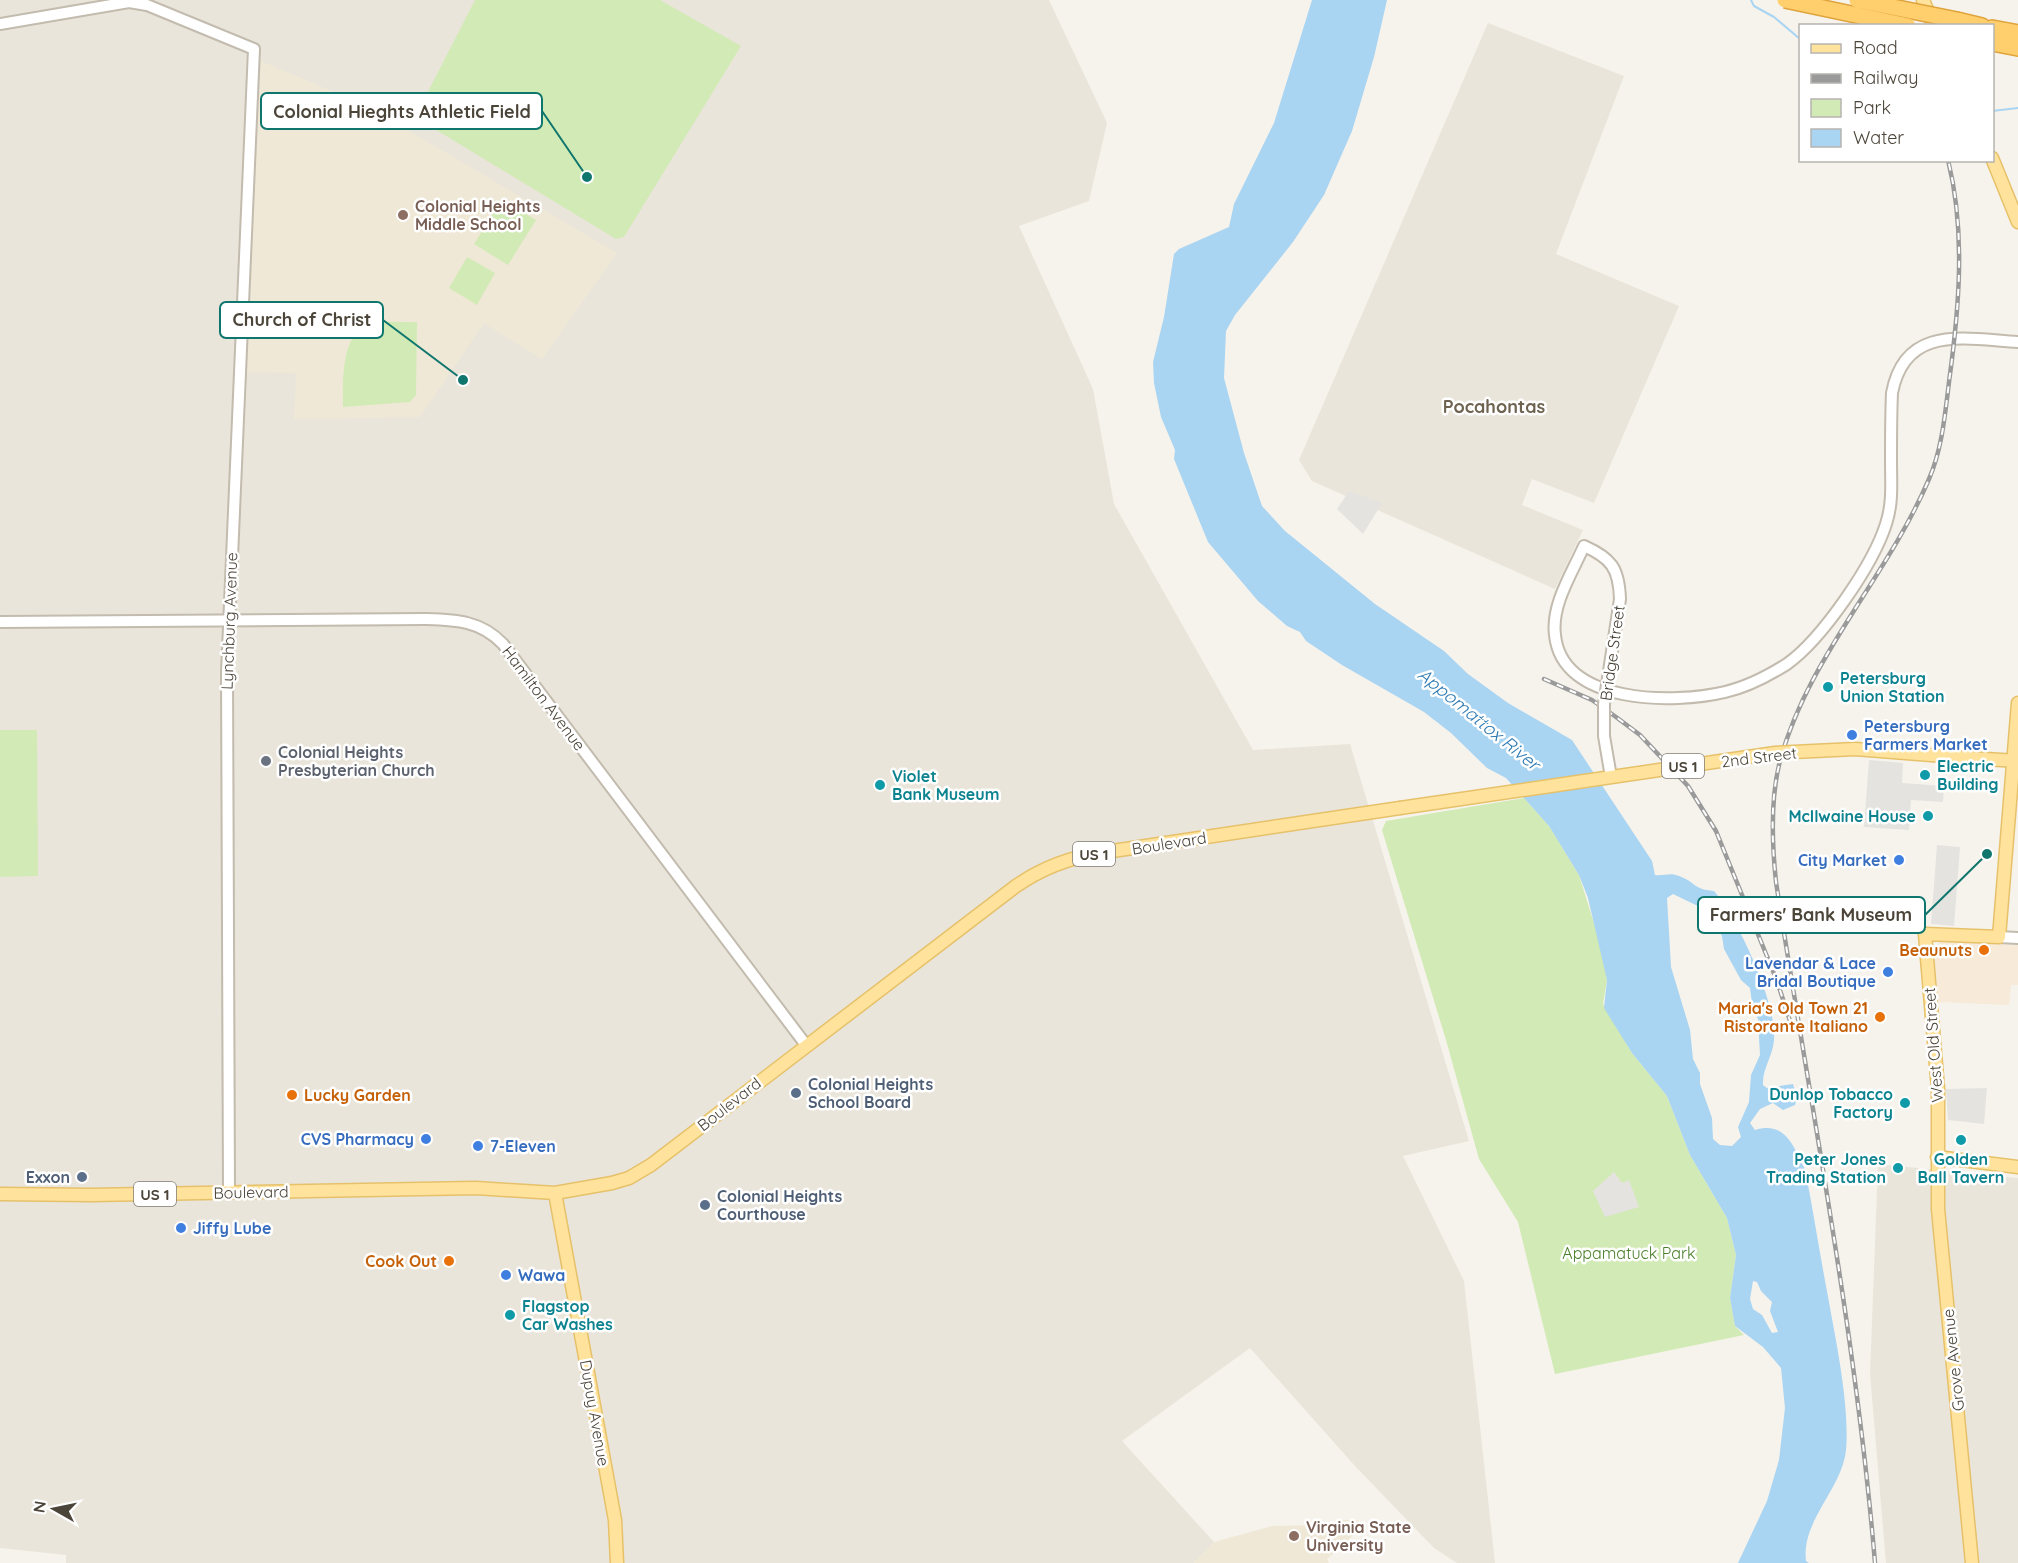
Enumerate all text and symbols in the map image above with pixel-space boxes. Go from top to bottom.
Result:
legend [1799,24,1994,162]
text: Road [1853,36,1898,59]
text: Railway [1853,66,1919,89]
callout: Colonial Hieghts Athletic Field [261,93,542,129]
text: Park [1853,96,1891,119]
text: Colonial Hieghts Athletic Field [273,100,531,123]
text: Water [1853,126,1904,149]
place label: Colonial Heights Middle School [415,196,540,234]
marker: Colonial Heights Middle School [396,208,410,222]
callout: Church of Christ [220,302,383,338]
text: Church of Christ [233,308,371,331]
district label: Pocahontas [1443,395,1546,418]
street label: Lynchburg Avenue [217,552,241,690]
street label: Bridge Street [1595,604,1629,702]
street label: Hamilton Avenue [498,642,590,754]
water label: Appomattox River [1413,663,1546,777]
place label: Petersburg Union Station [1840,668,1945,706]
marker: Petersburg Union Station [1821,680,1835,694]
place label: Petersburg Farmers Market [1864,716,1988,754]
marker: Petersburg Farmers Market [1845,728,1859,742]
place label: Colonial Heights Presbyterian Church [278,742,435,780]
street label: 2nd Street [1720,742,1798,772]
marker: Colonial Heights Presbyterian Church [259,754,273,768]
road number: US 1 [1662,754,1704,778]
place label: Electric Building [1937,756,1998,794]
place label: Violet Bank Museum [892,766,999,804]
marker: Electric Building [1918,768,1932,782]
marker: Violet Bank Museum [873,778,887,792]
place label: McIlwaine House [1788,806,1916,826]
marker: McIlwaine House [1921,809,1935,823]
street label: Boulevard [1130,827,1208,859]
road number: US 1 [1073,842,1115,866]
place label: City Market [1798,850,1887,870]
marker: City Market [1892,853,1906,867]
callout: Farmers' Bank Museum [1698,897,1925,933]
text: Farmers' Bank Museum [1710,903,1912,926]
place label: Beaunuts [1899,940,1972,960]
marker: Beaunuts [1977,943,1991,957]
place label: Lavendar & Lace Bridal Boutique [1745,953,1876,991]
marker: Lavendar & Lace Bridal Boutique [1881,965,1895,979]
street label: West Old Street [1919,987,1947,1103]
place label: Maria's Old Town 21 Ristorante Italiano [1718,998,1868,1036]
marker: Maria's Old Town 21 Ristorante Italiano [1873,1010,1887,1024]
street label: Boulevard [693,1073,765,1135]
place label: Colonial Heights School Board [808,1074,933,1112]
place label: Dunlop Tobacco Factory [1769,1084,1893,1122]
place label: Lucky Garden [304,1085,411,1105]
marker: Colonial Heights School Board [789,1086,803,1100]
marker: Lucky Garden [285,1088,299,1102]
marker: Dunlop Tobacco Factory [1898,1096,1912,1110]
place label: CVS Pharmacy [301,1129,414,1149]
marker: CVS Pharmacy [419,1132,433,1146]
marker: Golden Ball Tavern [1954,1133,1968,1147]
place label: 7-Eleven [490,1136,556,1156]
marker: 7-Eleven [471,1139,485,1153]
place label: Peter Jones Trading Station [1766,1149,1886,1187]
place label: Golden Ball Tavern [1918,1149,2004,1187]
marker: Peter Jones Trading Station [1891,1161,1905,1175]
place label: Exxon [26,1167,70,1187]
marker: Exxon [75,1170,89,1184]
street label: Boulevard [213,1181,289,1203]
road number: US 1 [134,1182,176,1206]
place label: Colonial Heights Courthouse [717,1186,842,1224]
marker: Colonial Heights Courthouse [698,1198,712,1212]
place label: Jiffy Lube [193,1218,271,1238]
marker: Jiffy Lube [174,1221,188,1235]
park label: Appamatuck Park [1562,1243,1696,1263]
place label: Cook Out [365,1251,437,1271]
marker: Cook Out [442,1254,456,1268]
place label: Wawa [518,1265,565,1285]
marker: Wawa [499,1268,513,1282]
place label: Flagstop Car Washes [522,1296,613,1334]
marker: Flagstop Car Washes [503,1308,517,1322]
street label: Grove Avenue [1938,1308,1968,1412]
street label: Dupuy Avenue [576,1358,614,1468]
north arrow [24,1479,84,1539]
text: N [28,1499,50,1514]
place label: Virginia State University [1306,1517,1411,1555]
marker: Virginia State University [1287,1529,1301,1543]

